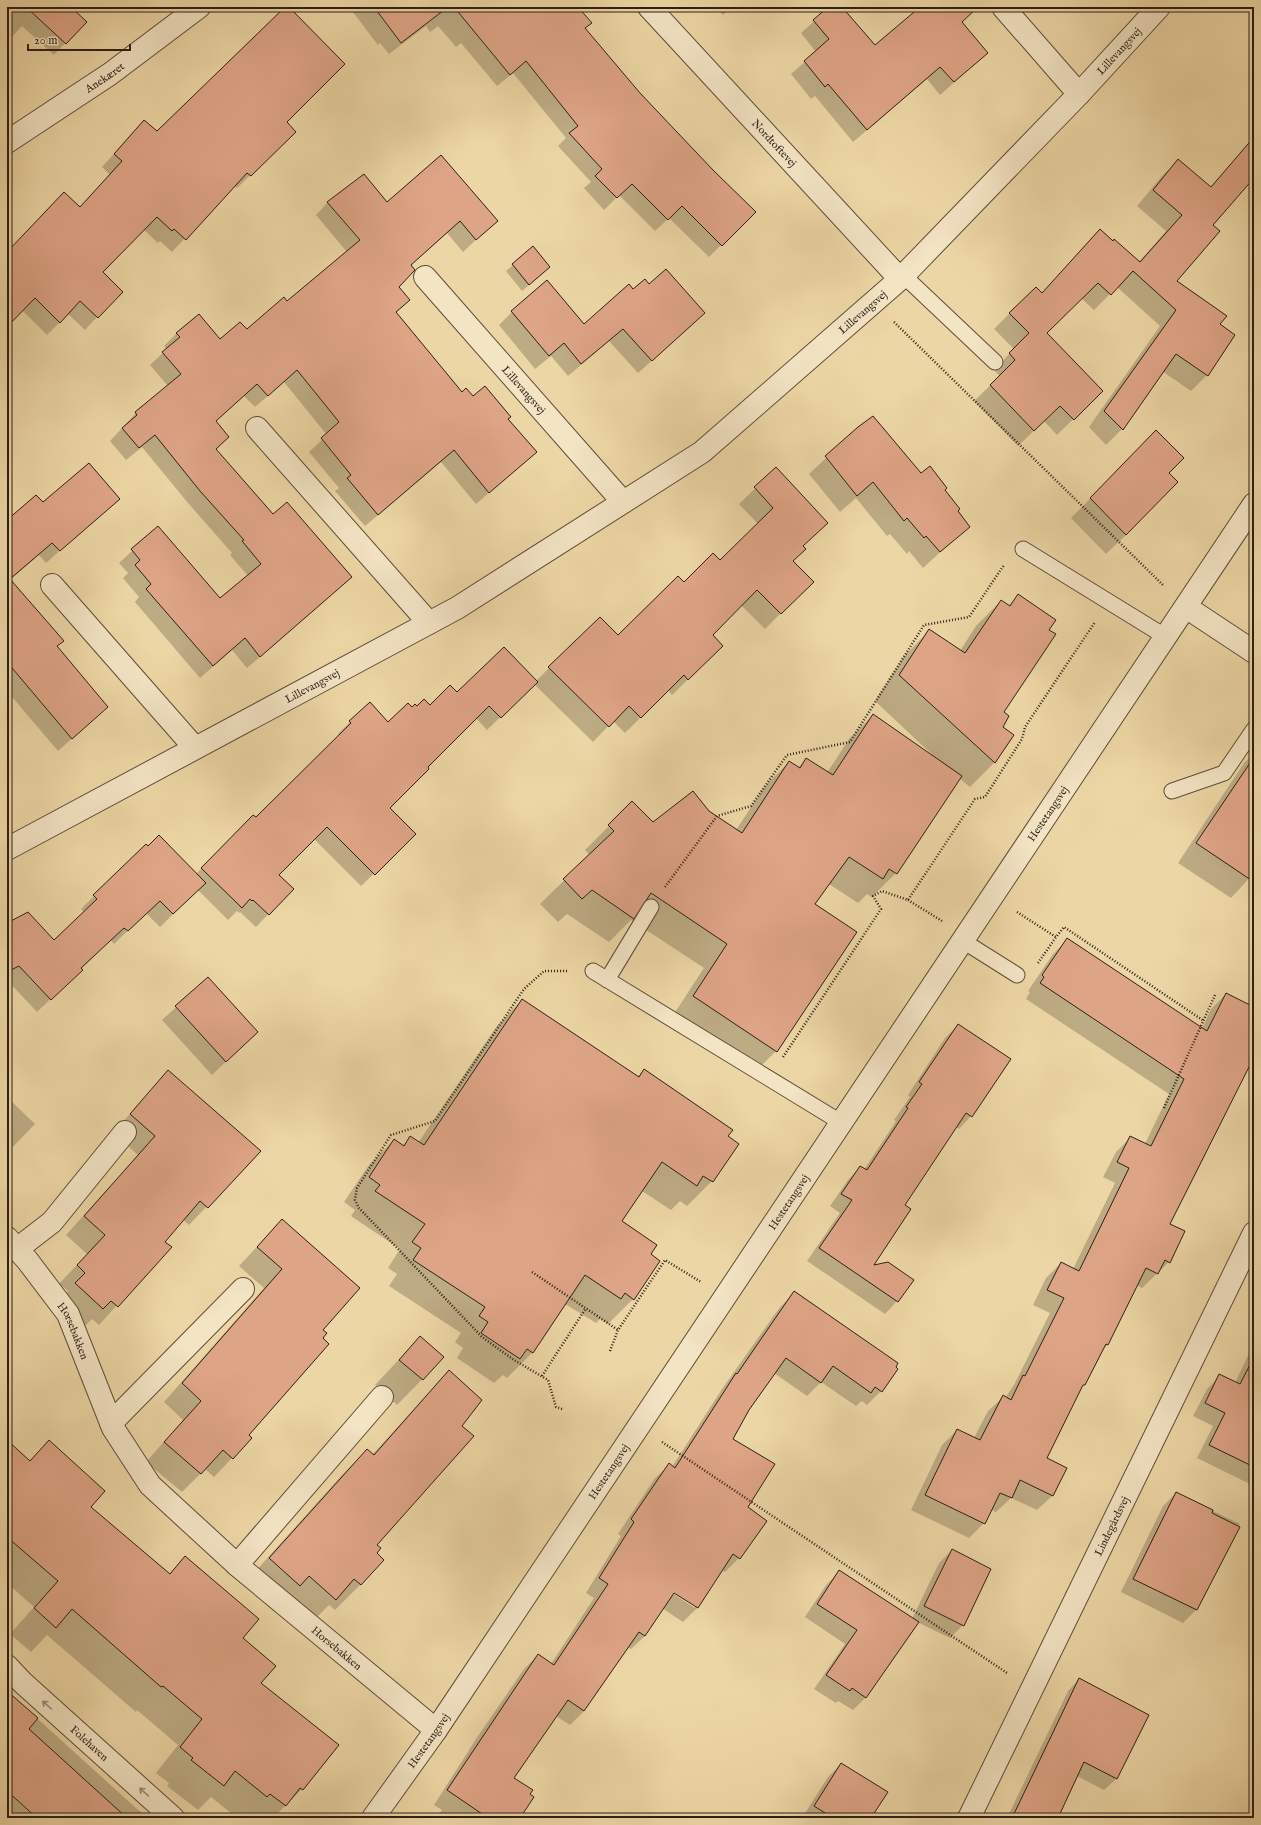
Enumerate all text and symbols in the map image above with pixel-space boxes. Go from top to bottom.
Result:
street label: Lillevangsvej [1094,25,1145,78]
scale bar [28,26,130,52]
text: 20 m [34,33,57,48]
street label: Anekæret [82,60,128,97]
street label: Nordtoftevej [748,117,799,170]
street label: Lillevangsvej [836,288,890,337]
street label: Lillevangsvej [498,363,548,417]
street label: Lillevangsvej [283,666,342,707]
street label: Hestetangsvej [1025,784,1072,844]
street label: Hestetangsvej [766,1172,813,1233]
street label: Horsebakken [54,1300,91,1362]
street label: Hestetangsvej [586,1442,633,1502]
street label: Lindegårdsvej [1092,1494,1133,1558]
street label: Horsebakken [308,1624,364,1674]
one-way arrow [43,1701,53,1710]
street label: Hestetangsvej [405,1711,453,1771]
street label: Folehaven [67,1723,111,1765]
one-way arrow [139,1787,149,1797]

